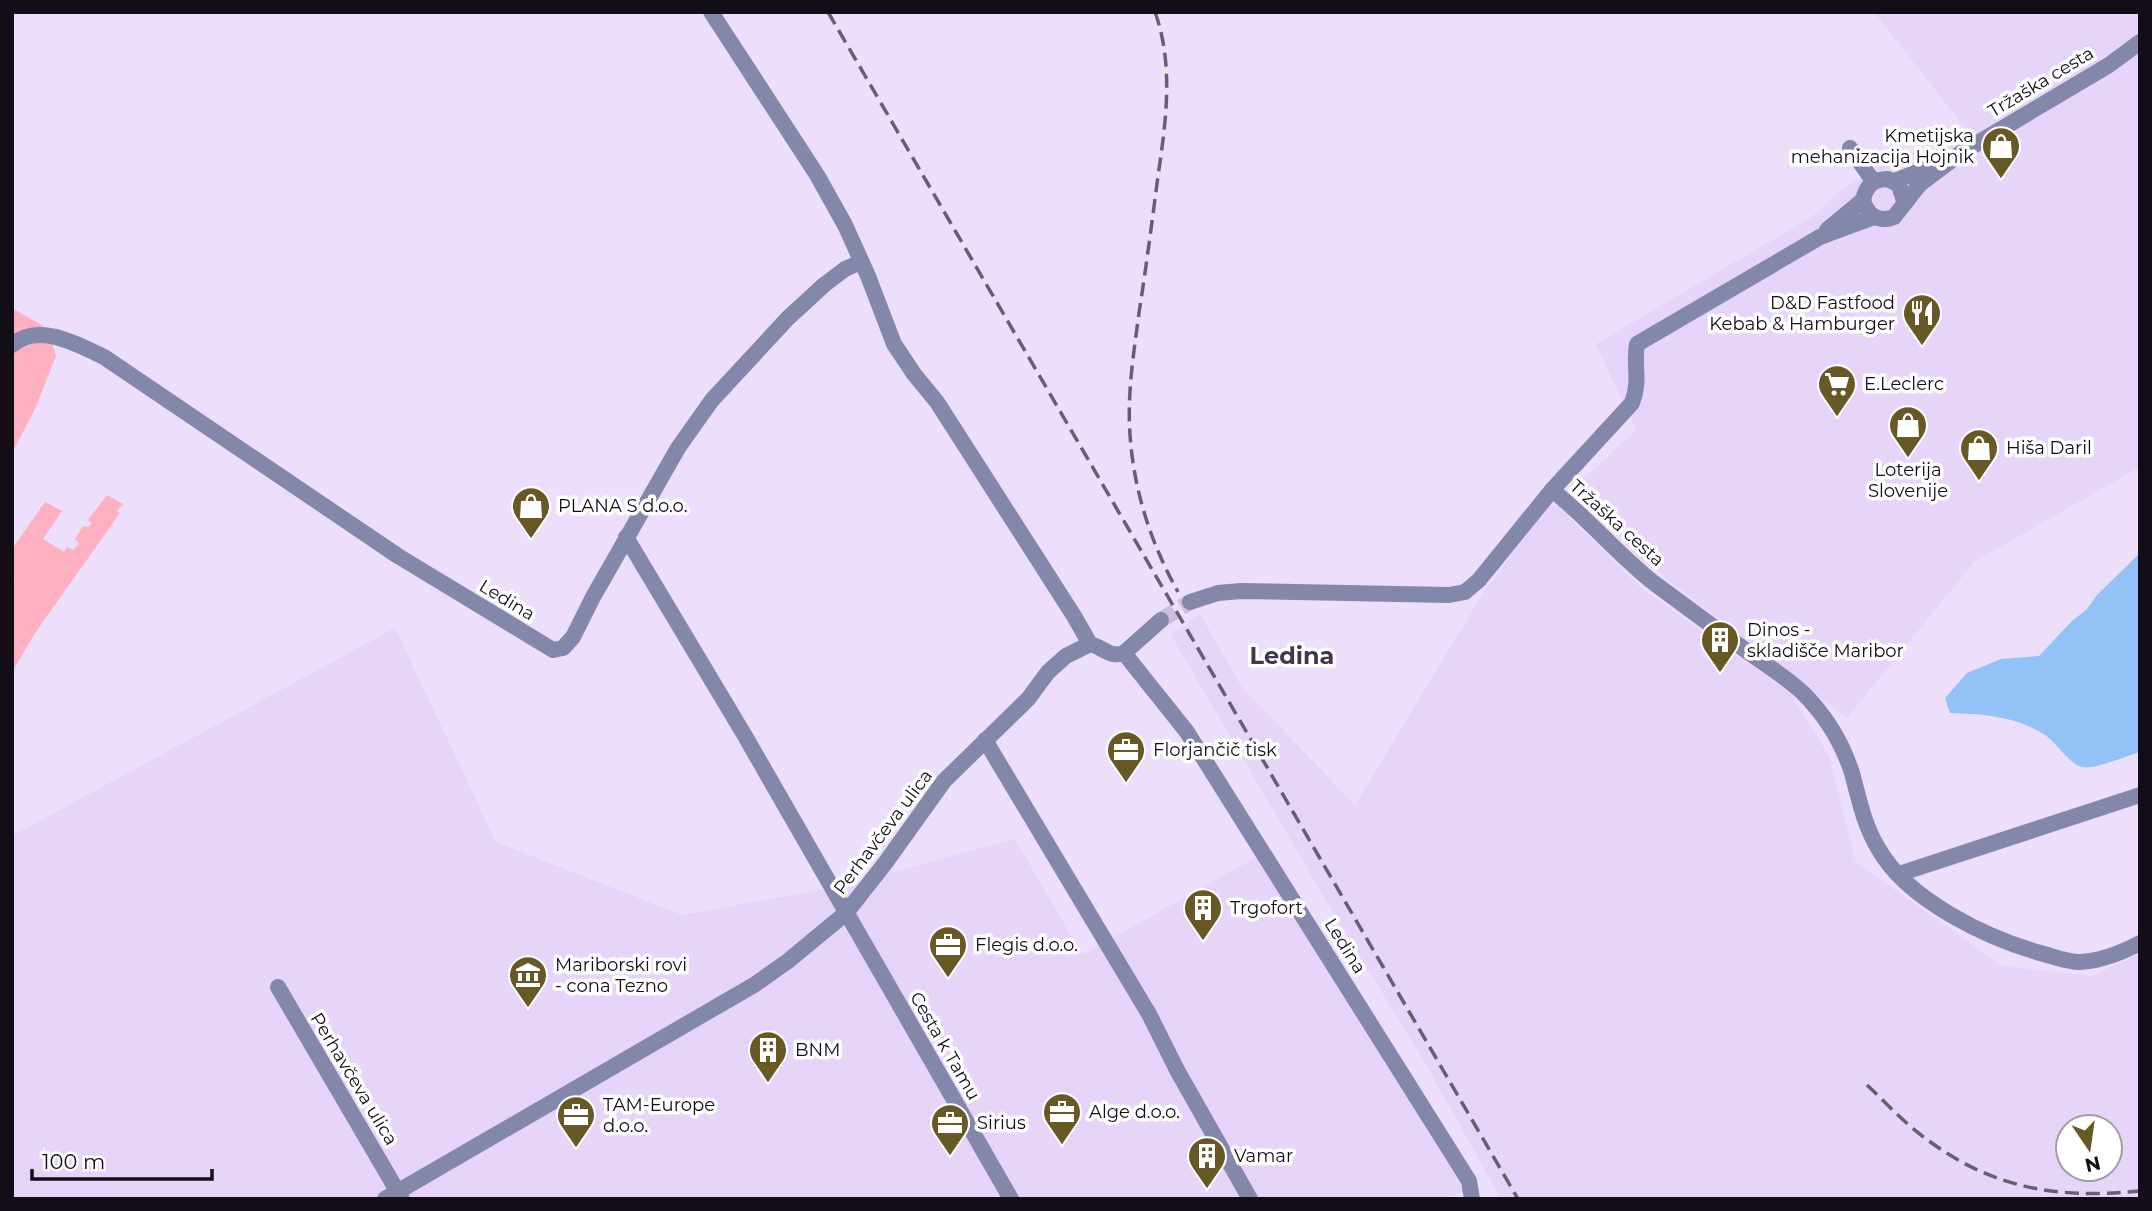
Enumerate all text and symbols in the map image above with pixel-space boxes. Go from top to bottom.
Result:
street label: Tržaška cesta [1984,42,2098,122]
place label: Kmetijska mehanizacija Hojnik [1791,125,1974,168]
shop icon: Kmetijska mehanizacija Hojnik [1980,125,2022,180]
place label: D&D Fastfood Kebab & Hamburger [1709,292,1895,335]
restaurant icon: D&D Fastfood Kebab & Hamburger [1901,292,1943,347]
supermarket icon: E.Leclerc [1816,363,1858,418]
place label: E.Leclerc [1864,373,1944,395]
shop icon: Loterija Slovenije [1887,404,1929,459]
shop icon: Hiša Daril [1958,427,2000,482]
place label: Hiša Daril [2006,437,2092,459]
place label: Loterija Slovenije [1868,459,1948,502]
street label: Tržaška cesta [1565,475,1669,571]
shop icon: PLANA S d.o.o. [510,485,552,540]
place label: PLANA S d.o.o. [558,495,687,517]
street label: Ledina [475,575,539,625]
building icon: Dinos - skladišče Maribor [1699,619,1741,674]
place label: Dinos - skladišče Maribor [1747,619,1904,662]
district label: Ledina [1250,641,1334,670]
office icon: Florjančič tisk [1105,729,1147,784]
place label: Florjančič tisk [1153,739,1277,761]
street label: Perhavčeva ulica [829,765,937,899]
building icon: Trgofort [1182,887,1224,942]
place label: Trgofort [1230,897,1303,919]
street label: Ledina [1319,914,1371,978]
office icon: Flegis d.o.o. [927,924,969,979]
place label: Flegis d.o.o. [975,934,1078,956]
museum icon: Mariborski rovi - cona Tezno [507,954,549,1009]
place label: Mariborski rovi - cona Tezno [555,954,687,997]
street label: Cesta k Tamu [905,988,985,1104]
street label: Perhavčeva ulica [306,1009,402,1149]
building icon: BNM [747,1029,789,1084]
place label: BNM [795,1039,840,1061]
office icon: Alge d.o.o. [1041,1091,1083,1146]
office icon: TAM-Europe d.o.o. [555,1094,597,1149]
place label: TAM-Europe d.o.o. [603,1094,715,1137]
place label: Alge d.o.o. [1089,1101,1180,1123]
office icon: Sirius [929,1102,971,1157]
place label: Sirius [977,1112,1026,1134]
north arrow [2054,1113,2124,1183]
building icon: Vamar [1186,1135,1228,1190]
scale bar [32,1138,212,1182]
place label: Vamar [1234,1145,1293,1167]
text: 100 m [42,1149,105,1174]
text: N [2083,1151,2103,1177]

